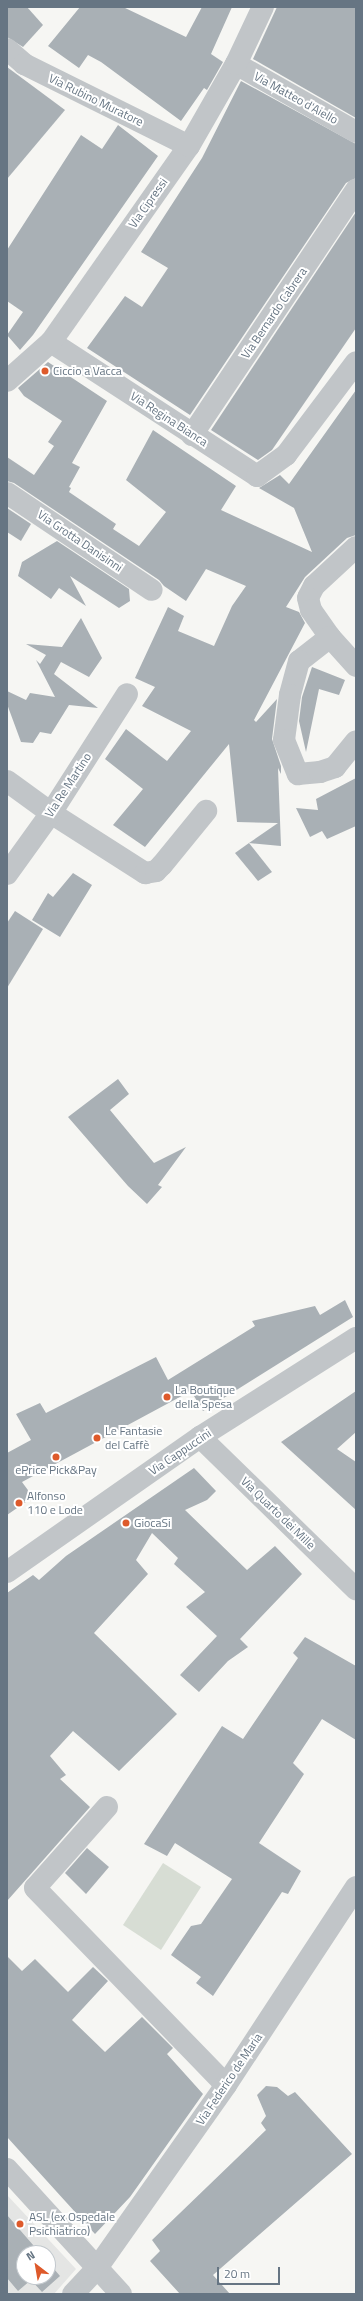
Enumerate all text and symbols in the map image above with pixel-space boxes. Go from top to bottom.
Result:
street label: Via Matteo d'Aiello [251,69,341,127]
street label: Via Rubino Muratore [46,71,146,129]
street label: Via Cipressi [126,175,170,231]
street label: Via Bernardo Cabrera [238,265,310,361]
place label: Ciccio a Vacca [53,364,122,378]
marker: Ciccio a Vacca [40,366,50,376]
street label: Via Regina Bianca [128,389,210,449]
street label: Via Grotta Danisinni [35,507,125,575]
street label: Via Re Martino [42,750,94,820]
place label: La Boutique della Spesa [175,1383,235,1411]
marker: La Boutique della Spesa [162,1392,172,1402]
place label: Le Fantasie del Caffè [105,1424,162,1452]
street label: Via Cappuccini [146,1426,214,1478]
marker: Le Fantasie del Caffè [92,1433,102,1443]
marker: ePrice Pick&Pay [51,1452,61,1462]
place label: ePrice Pick&Pay [15,1463,97,1477]
street label: Via Quarto dei Mille [238,1474,318,1552]
place label: Alfonso 110 e Lode [27,1489,83,1517]
marker: Alfonso 110 e Lode [14,1498,24,1508]
place label: GiocaSi [134,1516,171,1530]
marker: GiocaSi [121,1518,131,1528]
street label: Via Federico de Maria [193,2030,265,2128]
place label: ASL (ex Ospedale Psichiatrico) [29,2210,115,2238]
marker: ASL (ex Ospedale Psichiatrico) [14,2218,26,2230]
north arrow [16,2245,56,2285]
text: N [23,2247,38,2264]
scale bar [219,2259,282,2285]
text: 20 m [224,2264,250,2283]

